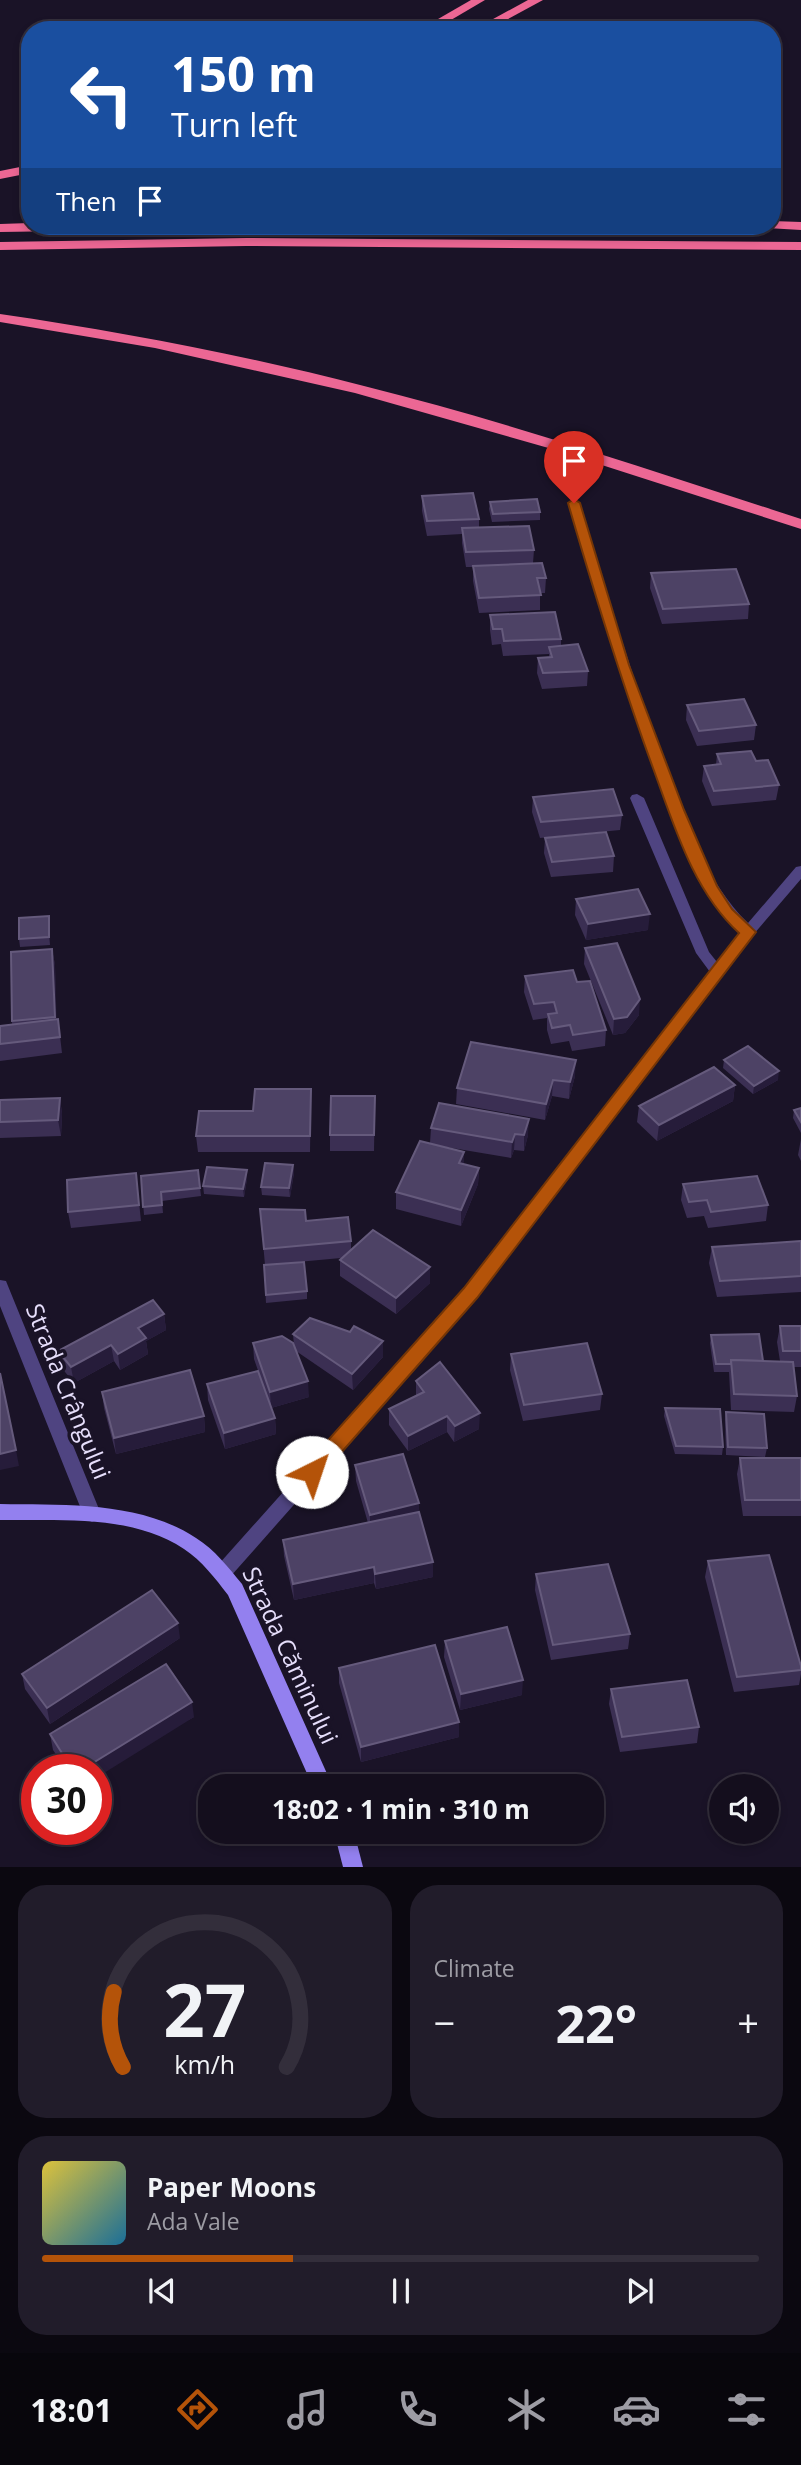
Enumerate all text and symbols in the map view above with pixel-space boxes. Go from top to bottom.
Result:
text: 150 m [171,40,316,106]
icon: left [56,49,147,140]
text: Turn left [171,103,297,146]
icon: arrive [131,182,169,220]
text: Then [56,183,117,219]
pin [544,431,604,503]
icon: arrive [555,442,593,480]
street label: Strada Crângului [19,1298,119,1484]
position arrow [275,1435,349,1509]
street label: Strada Căminului [235,1561,347,1749]
speed limit sign: 30 [21,1754,112,1845]
map controls [709,1774,779,1844]
button: sound [709,1774,779,1844]
text: 18:02 · 1 min · 310 m [272,1791,530,1827]
text: Climate [434,1952,515,1984]
text: 27 [163,1960,246,2059]
text: 22° [555,1987,637,2058]
text: − [434,1996,455,2048]
text: + [737,1996,759,2048]
text: km/h [174,2047,235,2081]
text: Paper Moons [147,2169,316,2205]
text: Ada Vale [147,2205,240,2237]
icon: previous [143,2272,181,2310]
icon: pause [382,2272,420,2310]
icon: next [621,2272,659,2310]
icon: directions [173,2385,222,2434]
icon: music [283,2385,332,2434]
icon: phone [393,2385,442,2434]
icon: climate [502,2385,551,2434]
icon: car [612,2385,661,2434]
icon: filters [722,2385,771,2434]
text: 18:01 [30,2388,113,2431]

